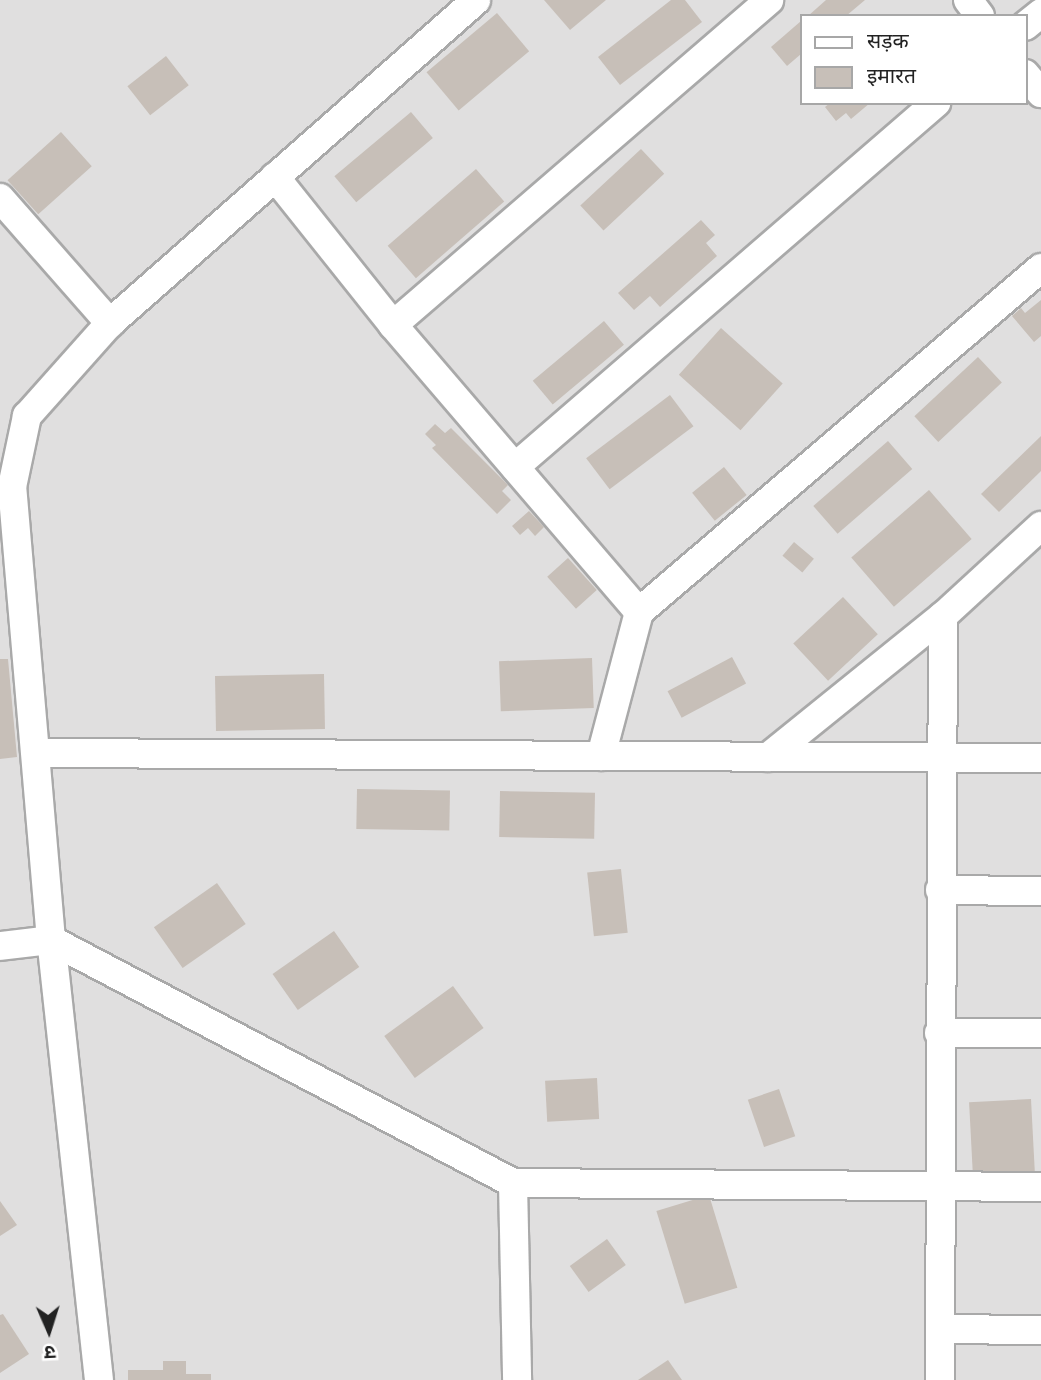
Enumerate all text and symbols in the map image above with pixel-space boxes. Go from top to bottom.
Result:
legend [800,14,1027,105]
text: सड़क [867,28,909,54]
text: इमारत [867,63,916,89]
north arrow [14,1296,84,1366]
text: उ [44,1341,56,1364]

